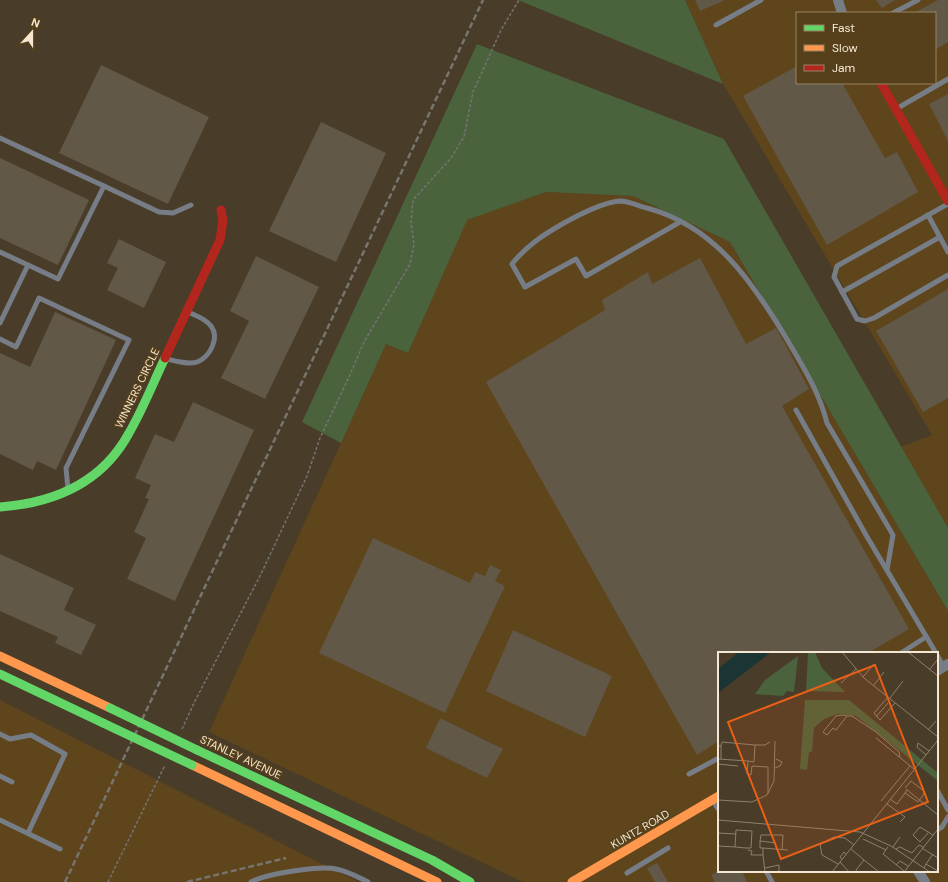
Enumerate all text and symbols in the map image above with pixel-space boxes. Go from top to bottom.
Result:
north arrow [12,12,52,52]
legend [796,12,936,84]
text: N [29,15,42,31]
text: Fast [832,20,855,36]
text: Slow [832,40,858,56]
text: Jam [832,60,855,76]
street label: WINNERS CIRCLE [112,346,162,430]
inset map [718,652,938,872]
street label: STANLEY AVENUE [198,732,284,782]
street label: KUNTZ ROAD [608,806,672,851]

